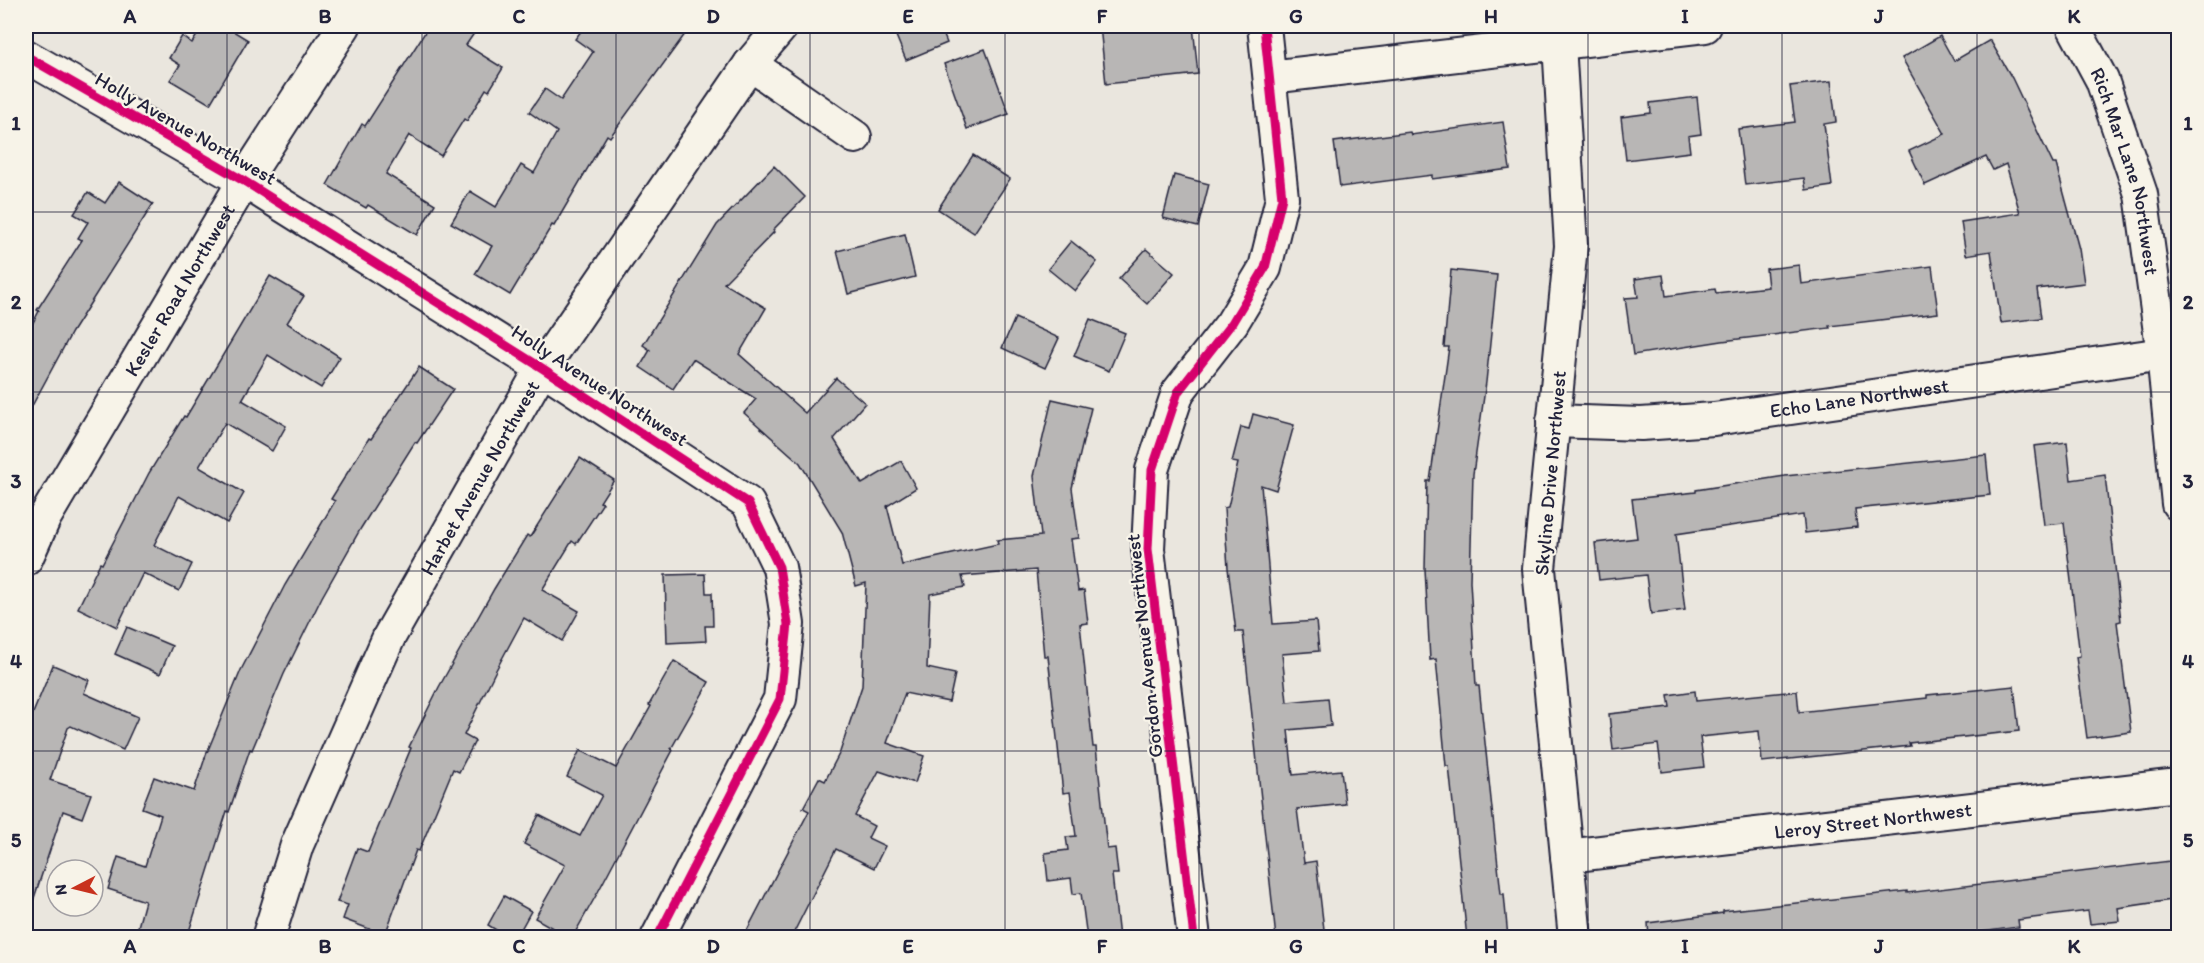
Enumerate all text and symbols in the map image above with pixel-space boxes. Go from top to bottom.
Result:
text: A [123,4,137,28]
text: B [319,4,332,28]
text: C [513,4,526,28]
text: D [706,4,720,28]
text: E [902,4,914,28]
text: F [1097,4,1108,28]
text: G [1289,4,1303,28]
text: H [1484,4,1498,28]
text: I [1681,4,1689,28]
text: J [1873,4,1884,28]
text: K [2068,4,2082,28]
street label: Rich Mar Lane Northwest [2085,63,2164,277]
street label: Holly Avenue Northwest [91,66,281,190]
text: 1 [11,111,21,135]
text: 1 [2183,111,2193,135]
street label: Kesler Road Northwest [119,199,240,380]
text: 2 [11,290,22,314]
text: 2 [2183,290,2194,314]
street label: Holly Avenue Northwest [507,319,693,451]
street label: Skyline Drive Northwest [1529,370,1571,576]
street label: Echo Lane Northwest [1768,373,1950,423]
street label: Harbet Avenue Northwest [415,376,545,579]
text: 3 [11,469,22,493]
text: 3 [2183,469,2194,493]
street label: Gordon Avenue Northwest [1120,532,1168,759]
text: 4 [10,649,22,673]
text: 4 [2182,649,2194,673]
street label: Leroy Street Northwest [1773,797,1973,844]
text: 5 [11,828,22,852]
text: 5 [2183,828,2194,852]
north arrow [45,858,105,918]
text: N [51,883,71,896]
text: A [123,934,137,958]
text: B [319,934,332,958]
text: C [513,934,526,958]
text: D [706,934,720,958]
text: E [902,934,914,958]
text: F [1097,934,1108,958]
text: G [1289,934,1303,958]
text: H [1484,934,1498,958]
text: I [1681,934,1689,958]
text: J [1873,934,1884,958]
text: K [2068,934,2082,958]

